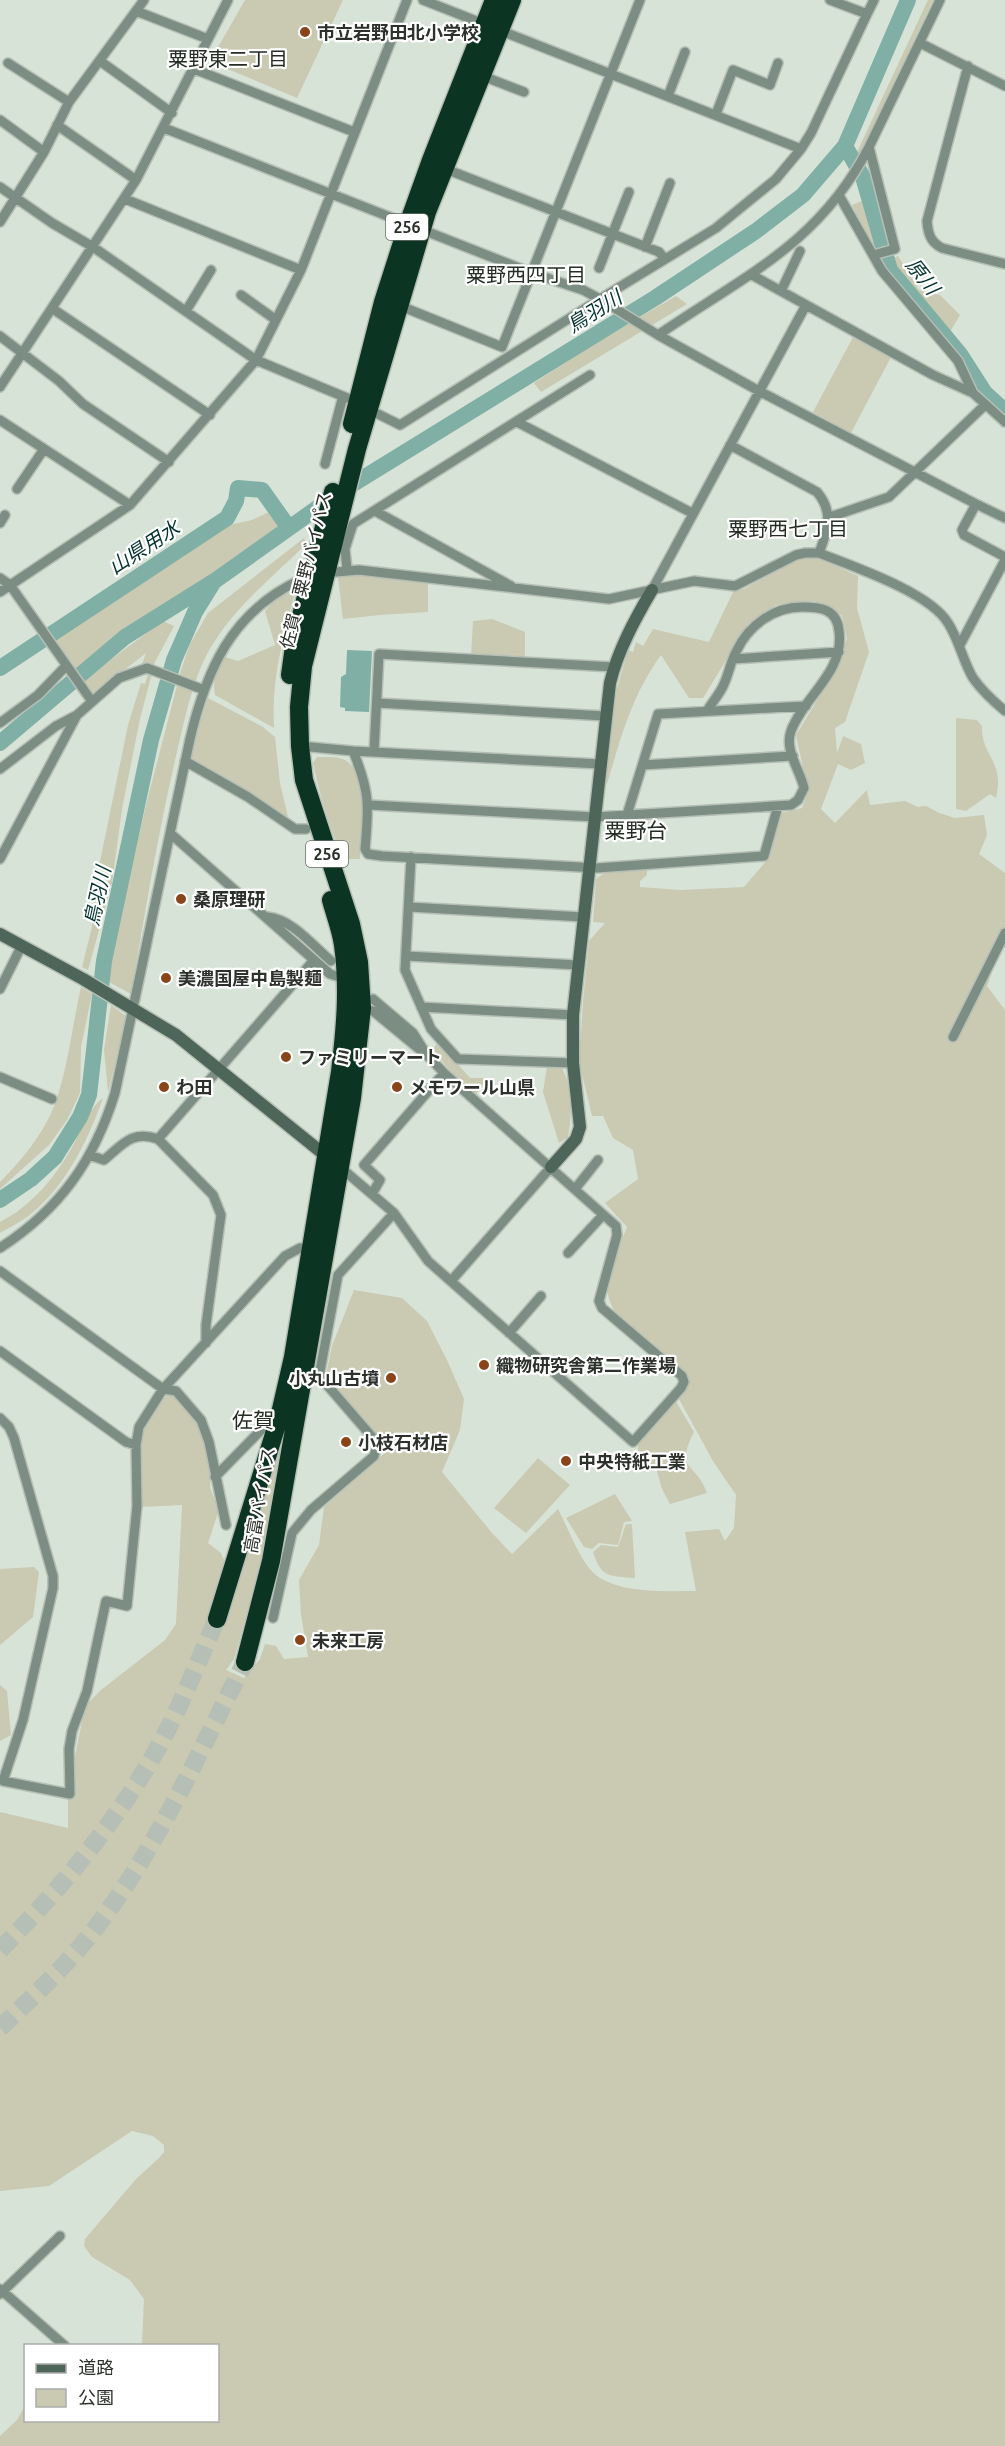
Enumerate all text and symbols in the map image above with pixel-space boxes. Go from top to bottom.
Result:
place label: 市立岩野田北小学校 [317,22,479,42]
marker: 市立岩野田北小学校 [298,25,312,39]
district label: 粟野東二丁目 [168,47,288,70]
road number: 256 [386,214,428,240]
water label: 原川 [902,253,946,300]
district label: 粟野西四丁目 [466,263,586,286]
water label: 鳥羽川 [562,284,627,337]
street label: 佐賀・粟野バイパス [276,489,334,651]
water label: 山県用水 [104,514,185,578]
district label: 粟野西七丁目 [728,517,848,540]
district label: 粟野台 [605,818,668,842]
road number: 256 [306,841,348,867]
water label: 鳥羽川 [80,862,115,928]
place label: 桑原理研 [193,889,265,909]
marker: 桑原理研 [174,892,188,906]
place label: 美濃国屋中島製麺 [178,968,322,988]
marker: 美濃国屋中島製麺 [159,971,173,985]
place label: ファミリーマート [298,1047,442,1067]
marker: ファミリーマート [279,1050,293,1064]
place label: わ田 [176,1077,212,1097]
place label: メモワール山県 [409,1077,535,1097]
marker: わ田 [157,1080,171,1094]
marker: メモワール山県 [390,1080,404,1094]
place label: 織物研究舎第二作業場 [496,1355,676,1375]
marker: 織物研究舎第二作業場 [477,1358,491,1372]
place label: 小丸山古墳 [289,1368,379,1388]
marker: 小丸山古墳 [384,1371,398,1385]
district label: 佐賀 [232,1408,274,1432]
place label: 小枝石材店 [358,1432,448,1452]
marker: 小枝石材店 [339,1435,353,1449]
street label: 高富バイパス [240,1445,278,1555]
place label: 中央特紙工業 [578,1451,686,1471]
marker: 中央特紙工業 [559,1454,573,1468]
place label: 未来工房 [312,1630,384,1650]
marker: 未来工房 [293,1633,307,1647]
legend [24,2344,219,2422]
text: 道路 [78,2357,114,2377]
text: 公園 [78,2387,114,2407]

